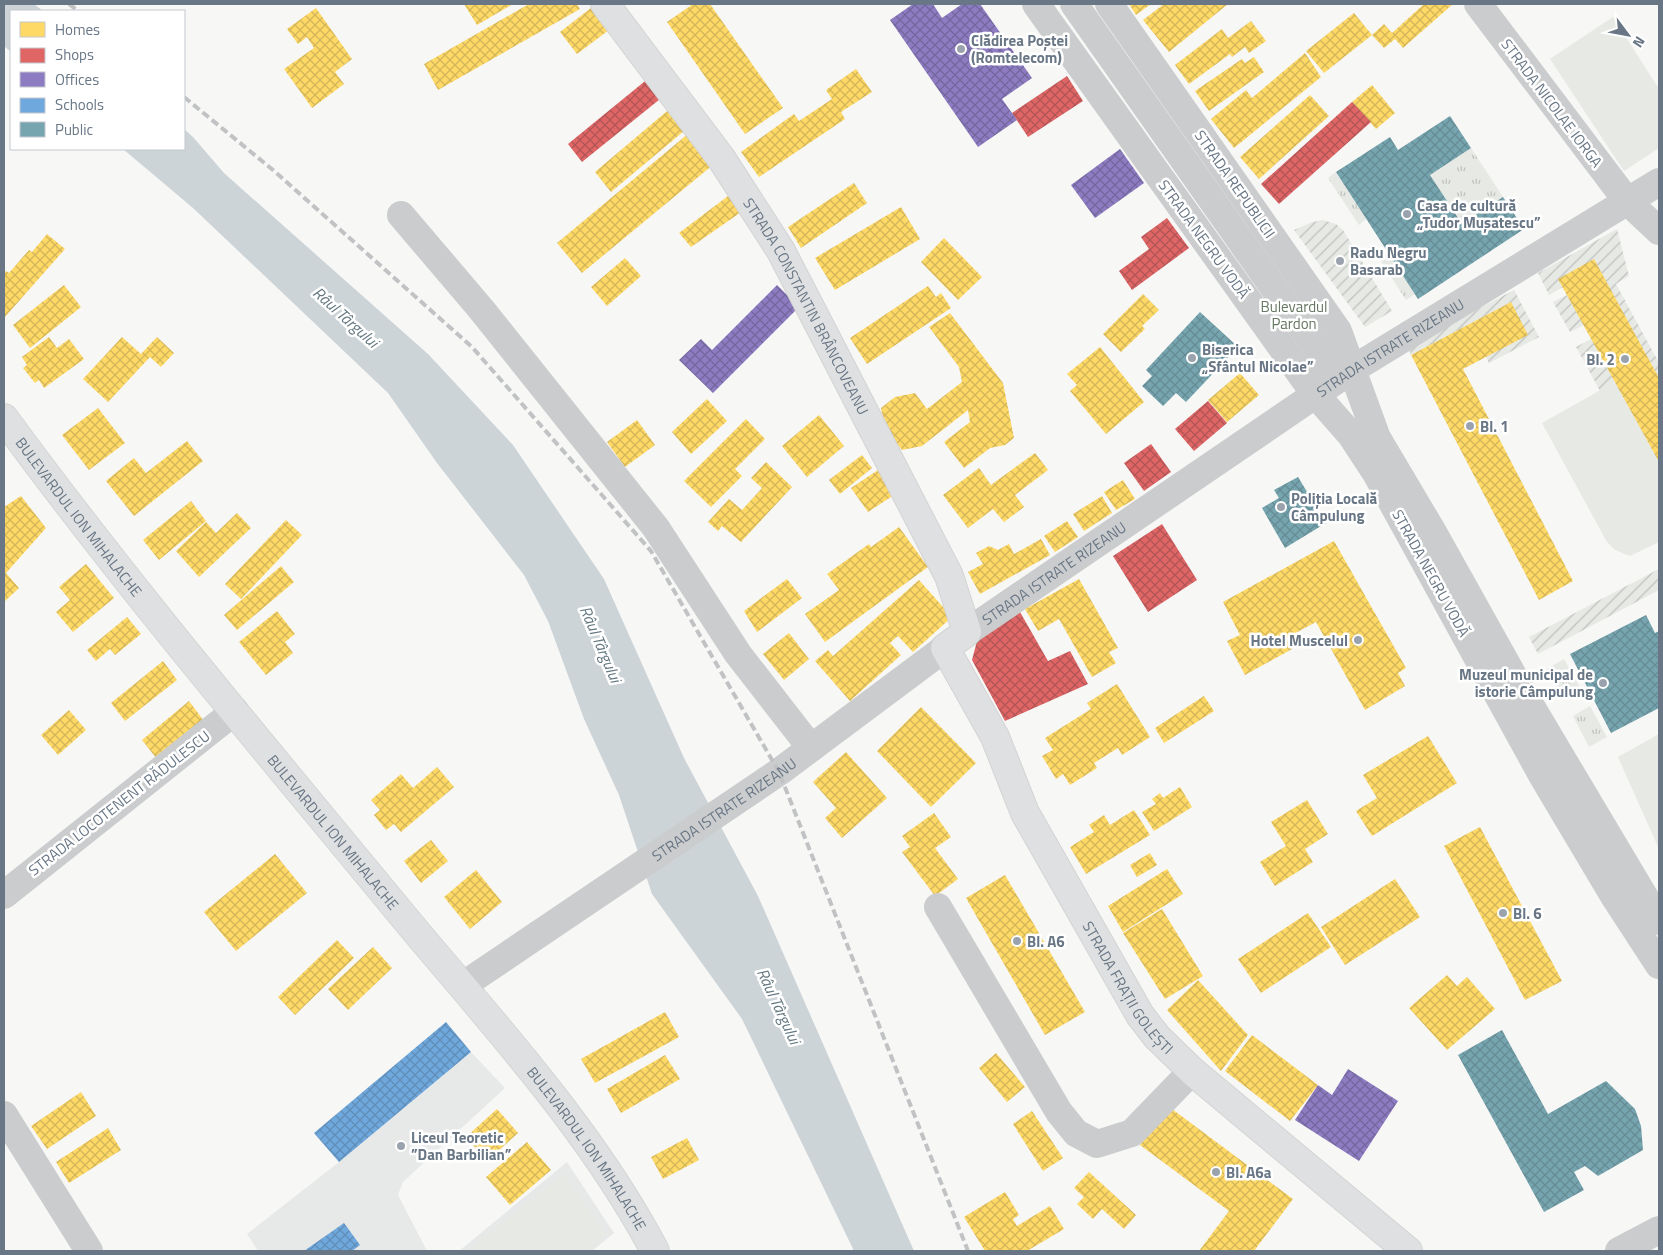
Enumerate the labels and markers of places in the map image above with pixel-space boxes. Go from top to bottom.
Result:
place label: Clădirea Poștei (Romtelecom) [971,29,1068,69]
marker: Clădirea Poștei (Romtelecom) [955,43,967,55]
place label: Casa de cultură „Tudor Mușatescu” [1416,194,1541,234]
marker: Casa de cultură „Tudor Mușatescu” [1401,208,1413,220]
place label: Radu Negru Basarab [1350,241,1427,281]
marker: Radu Negru Basarab [1334,255,1346,267]
place label: Biserica „Sfântul Nicolae” [1201,338,1314,378]
place label: Bl. 2 [1586,348,1615,371]
marker: Biserica „Sfântul Nicolae” [1186,352,1198,364]
marker: Bl. 2 [1619,353,1631,365]
place label: Bl. 1 [1480,415,1509,438]
marker: Bl. 1 [1464,420,1476,432]
place label: Poliția Locală Câmpulung [1291,487,1377,527]
marker: Poliția Locală Câmpulung [1275,501,1287,513]
place label: Hotel Muscelul [1251,629,1348,652]
marker: Hotel Muscelul [1352,634,1364,646]
place label: Muzeul municipal de istorie Câmpulung [1459,663,1593,703]
marker: Muzeul municipal de istorie Câmpulung [1597,677,1609,689]
place label: Bl. 6 [1513,902,1542,925]
marker: Bl. 6 [1497,907,1509,919]
place label: Bl. A6 [1027,930,1065,953]
marker: Bl. A6 [1011,935,1023,947]
place label: Liceul Teoretic ”Dan Barbilian” [411,1126,512,1166]
marker: Liceul Teoretic ”Dan Barbilian” [395,1140,407,1152]
place label: Bl. A6a [1226,1161,1272,1184]
marker: Bl. A6a [1210,1166,1222,1178]

